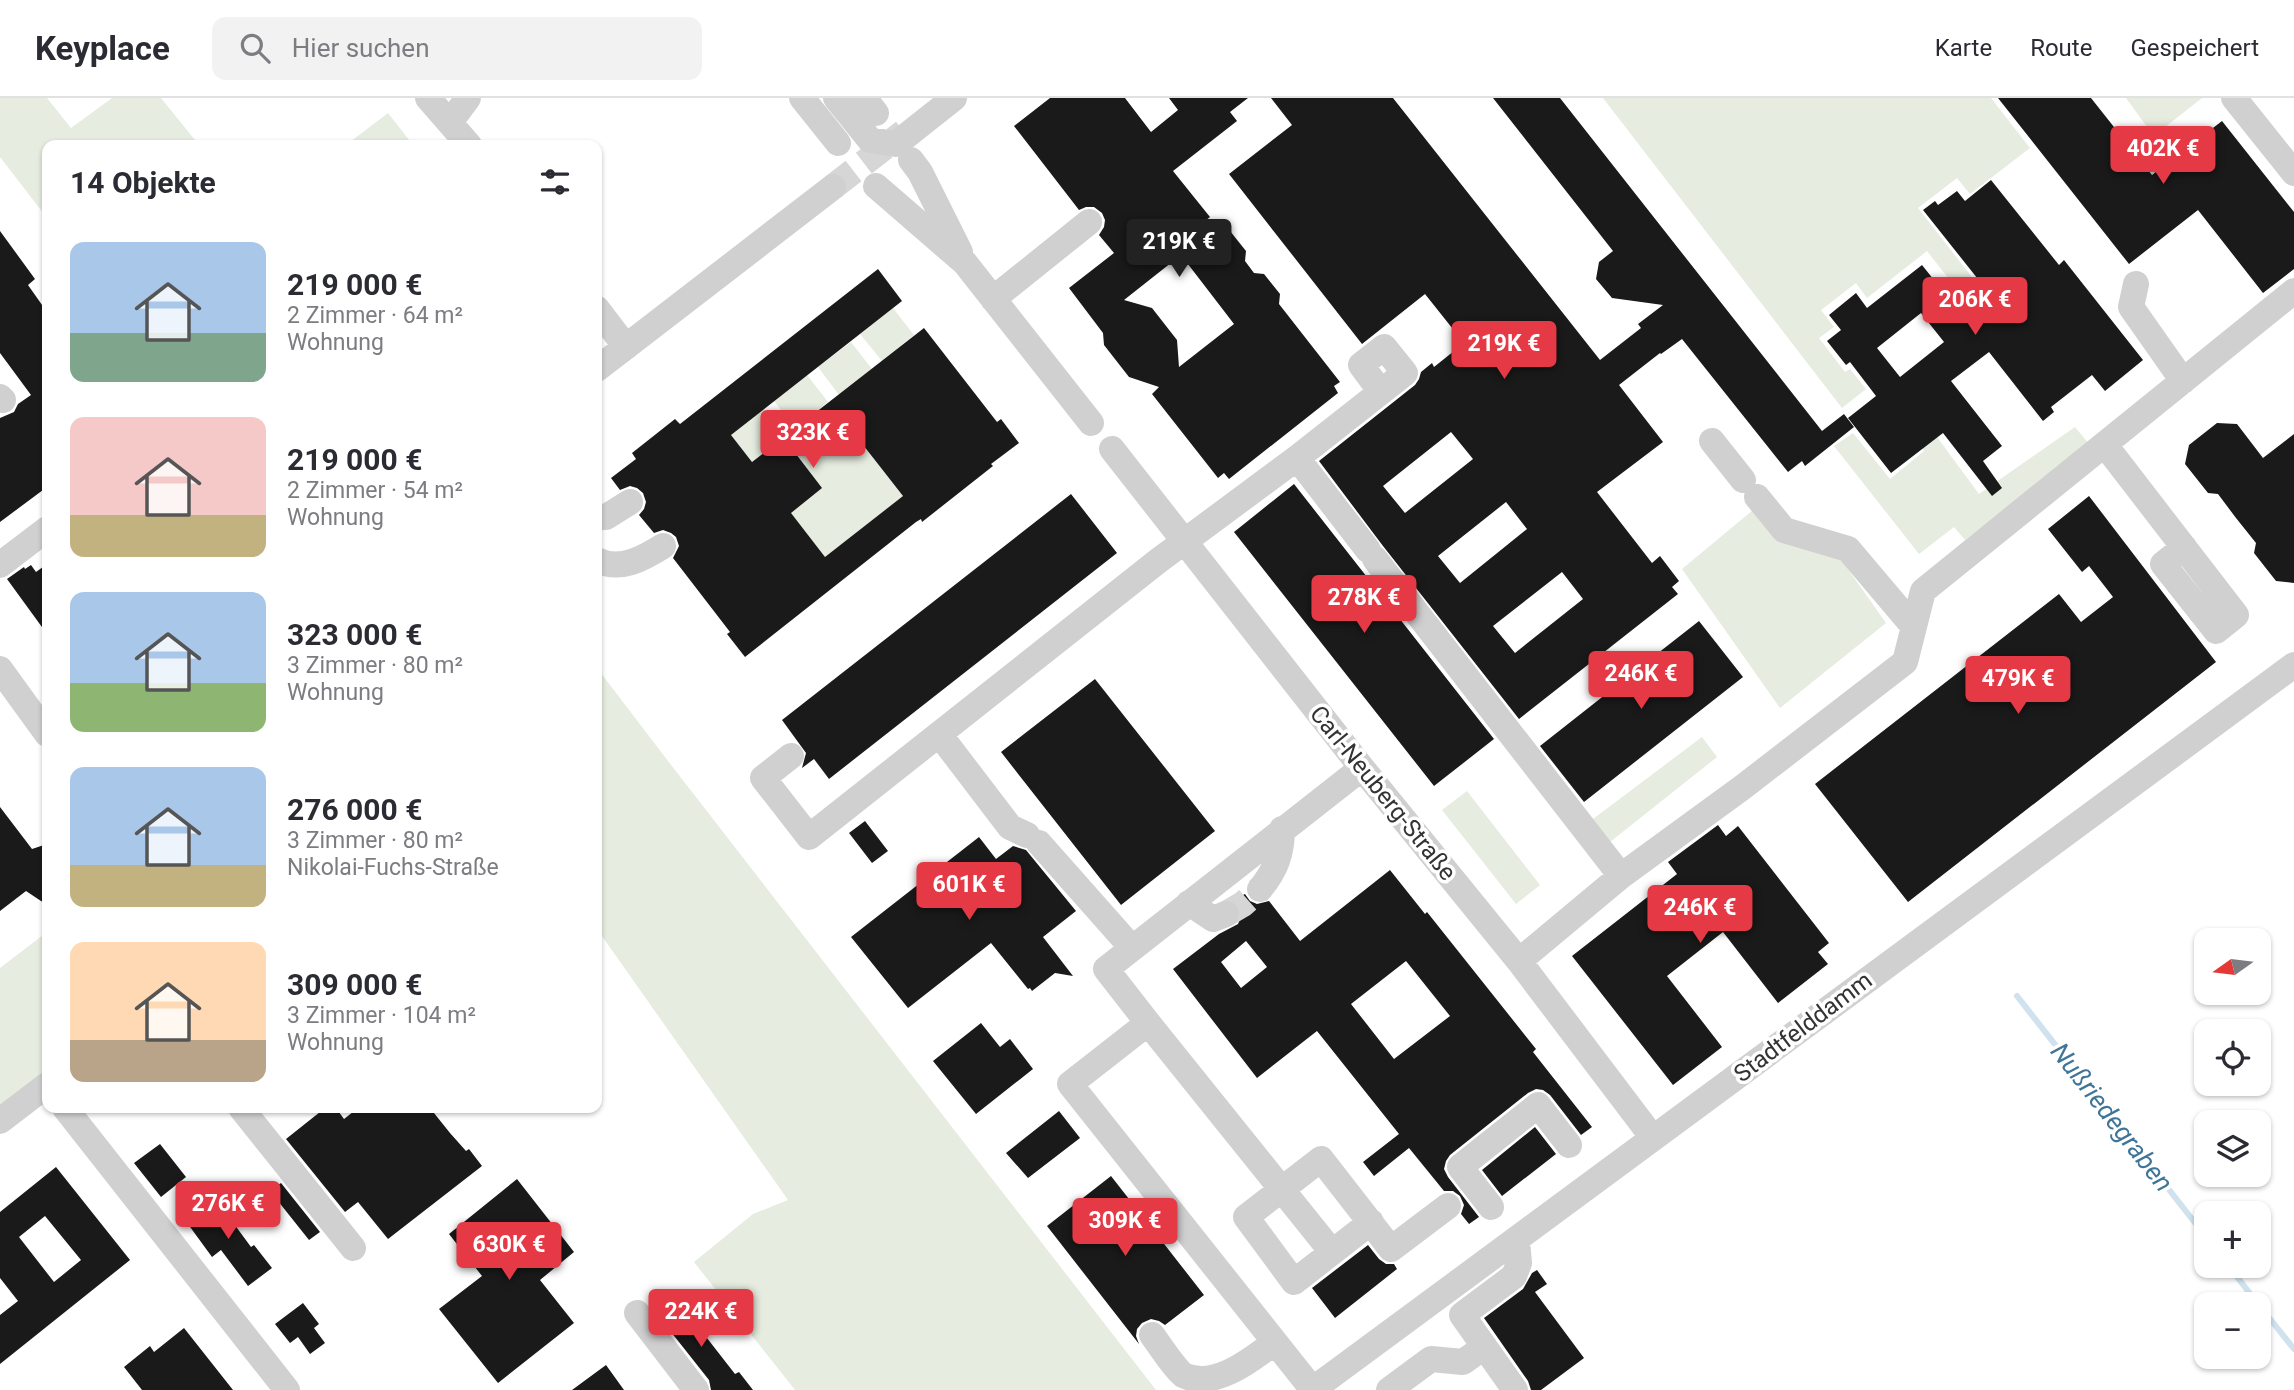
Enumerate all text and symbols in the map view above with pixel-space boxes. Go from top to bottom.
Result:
search box [212,17,702,80]
text: Keyplace [35,29,170,68]
icon: search [236,29,274,67]
text: Hier suchen [292,33,430,63]
text: Karte [1935,34,1992,62]
text: Route [2030,34,2092,62]
text: Gespeichert [2130,34,2259,62]
pin: 402K € [2106,126,2220,186]
text: 402K € [2126,135,2200,162]
icon: filters [536,163,574,201]
text: 14 Objekte [70,165,216,200]
pin: 219K € [1122,220,1236,279]
text: 219K € [1142,228,1216,255]
text: 219 000 € [287,267,422,302]
icon: home [126,270,210,354]
pin: 206K € [1918,278,2032,337]
text: 206K € [1938,286,2012,313]
text: 2 Zimmer · 64 m² [287,302,463,329]
pin: 219K € [1447,322,1561,381]
text: Wohnung [287,329,384,356]
text: 219K € [1467,330,1541,357]
pin: 323K € [756,410,870,470]
text: 323K € [776,419,850,446]
text: 219 000 € [287,442,422,477]
icon: home [126,445,210,529]
text: 2 Zimmer · 54 m² [287,477,463,504]
text: Wohnung [287,504,384,531]
pin: 278K € [1307,575,1421,635]
text: 278K € [1327,584,1401,611]
text: 323 000 € [287,617,422,652]
icon: home [126,620,210,704]
text: 3 Zimmer · 80 m² [287,652,463,679]
pin: 246K € [1584,652,1698,711]
pin: 479K € [1961,656,2075,716]
text: 246K € [1604,660,1678,687]
text: 479K € [1981,665,2055,692]
text: Wohnung [287,679,384,706]
street label: Carl-Neuberg-Straße [1304,700,1462,886]
text: 276 000 € [287,792,422,827]
icon: home [126,795,210,879]
text: 3 Zimmer · 80 m² [287,827,463,854]
text: Nikolai-Fuchs-Straße [287,854,499,881]
pin: 601K € [912,862,1026,922]
text: 601K € [932,871,1006,898]
pin: 246K € [1643,886,1757,945]
text: 246K € [1663,894,1737,921]
north arrow [2194,928,2272,1004]
map controls [2194,928,2271,1369]
street label: Stadtfelddamm [1729,966,1877,1088]
text: 309 000 € [287,967,422,1002]
icon: home [126,970,210,1054]
text: 3 Zimmer · 104 m² [287,1002,476,1029]
button: locate [2194,1019,2271,1096]
text: Wohnung [287,1029,384,1056]
water label: Nußriedegraben [2045,1037,2179,1197]
button: layers [2194,1110,2271,1187]
pin: 276K € [171,1182,285,1241]
text: 276K € [191,1190,265,1217]
pin: 309K € [1068,1198,1182,1258]
button: + [2194,1201,2271,1278]
text: 309K € [1088,1207,1162,1234]
pin: 630K € [452,1222,566,1282]
text: 630K € [472,1231,546,1258]
pin: 224K € [644,1290,758,1349]
button: − [2194,1292,2271,1369]
text: 224K € [664,1298,738,1325]

